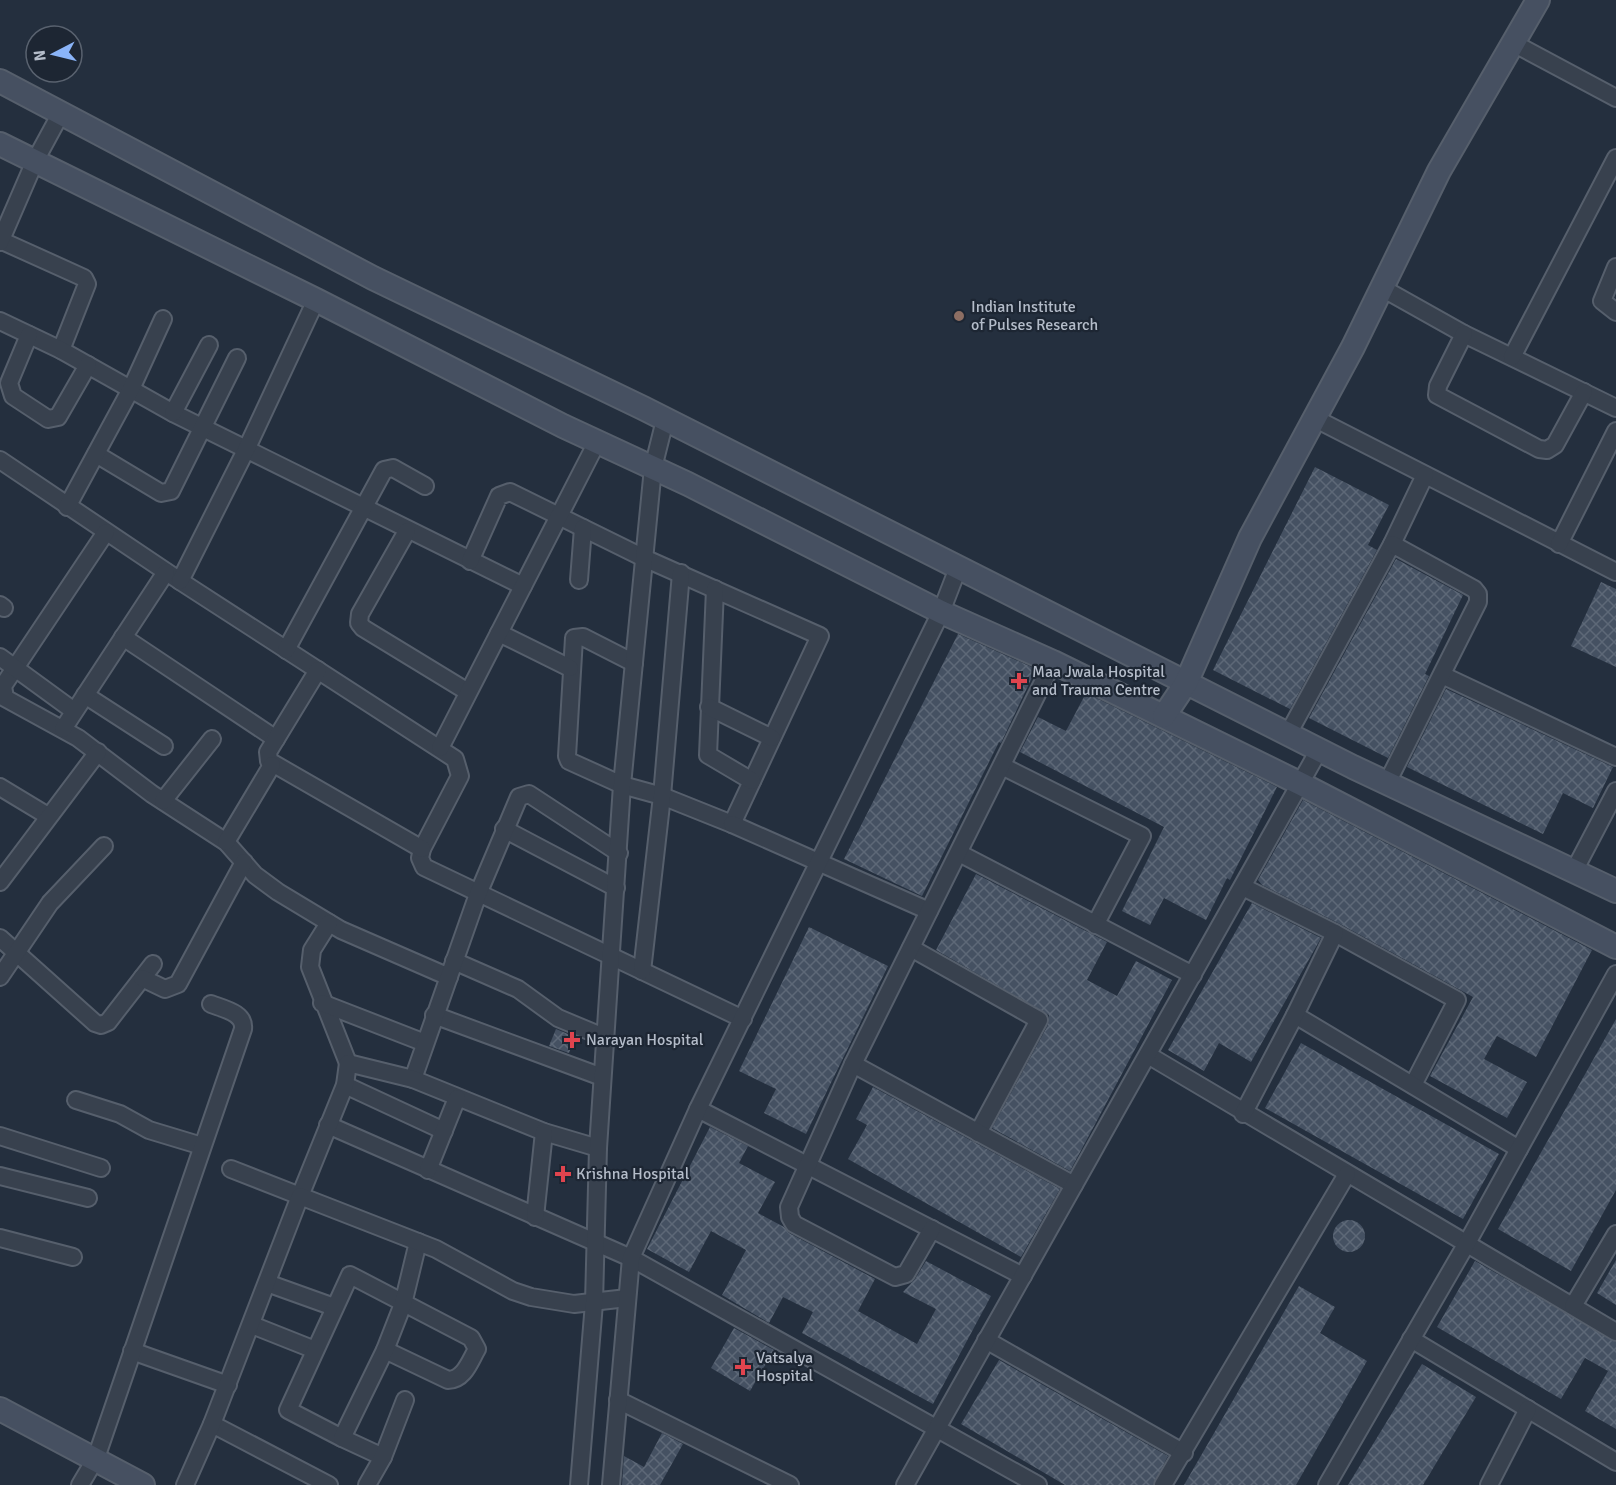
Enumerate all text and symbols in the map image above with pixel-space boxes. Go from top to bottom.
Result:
north arrow [24,24,84,84]
text: N [30,49,51,62]
place label: Indian Institute of Pulses Research [971,297,1098,335]
marker: Indian Institute of Pulses Research [952,309,966,323]
place label: Maa Jwala Hospital and Trauma Centre [1032,662,1165,700]
marker: Maa Jwala Hospital and Trauma Centre [1010,672,1028,690]
place label: Narayan Hospital [586,1030,704,1050]
marker: Narayan Hospital [563,1031,581,1049]
place label: Krishna Hospital [576,1164,690,1184]
marker: Krishna Hospital [554,1165,572,1183]
place label: Vatsalya Hospital [756,1348,814,1386]
marker: Vatsalya Hospital [734,1358,752,1376]

